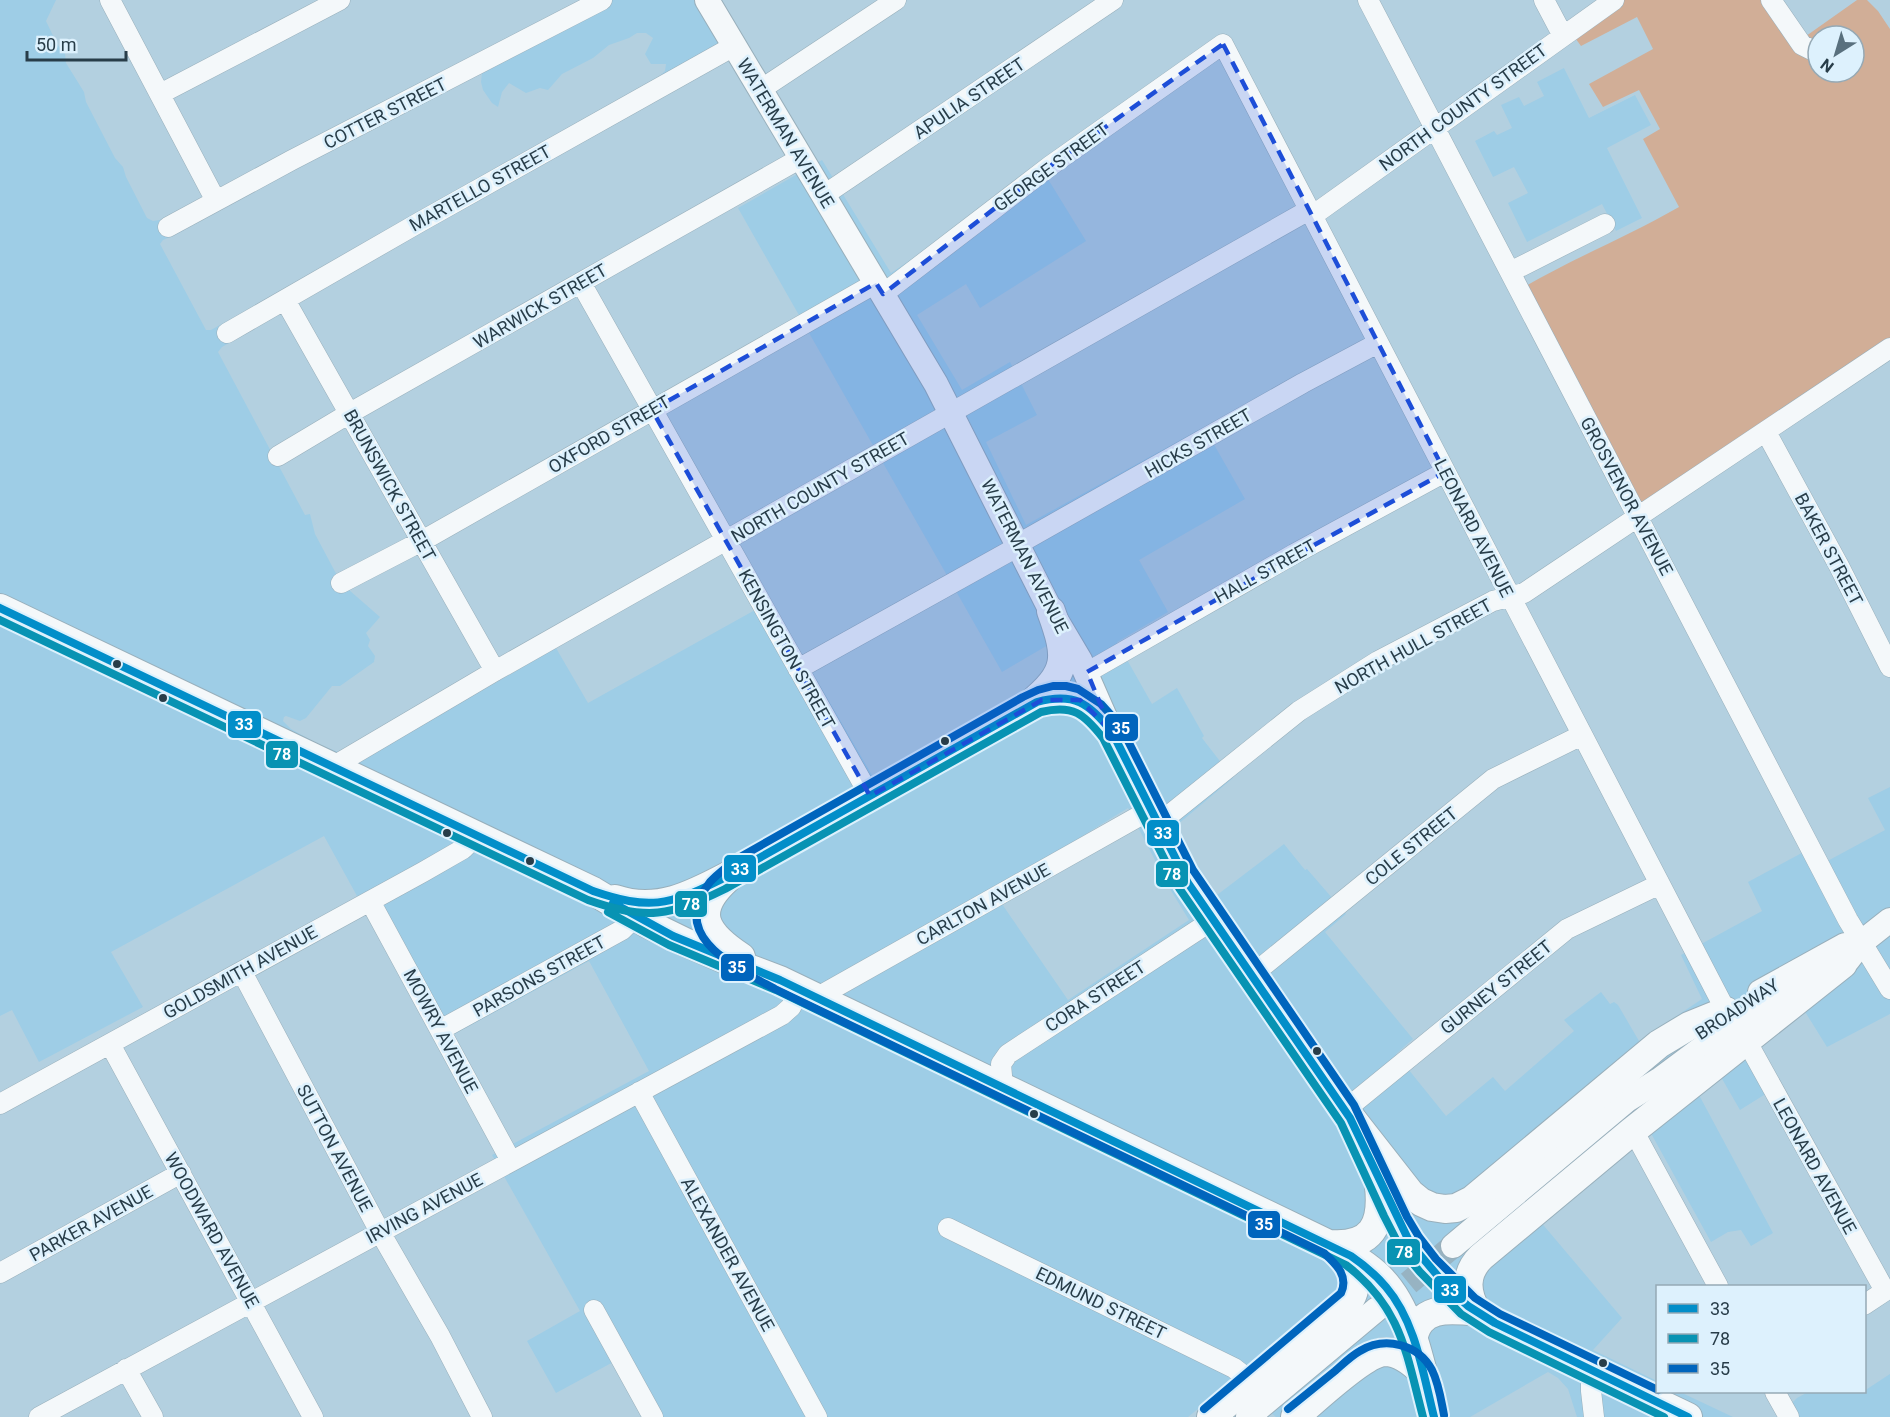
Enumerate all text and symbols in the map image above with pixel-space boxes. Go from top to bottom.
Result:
scale bar [27,24,126,62]
north arrow [1806,24,1866,84]
text: 50 m [36,34,76,55]
street label: NORTH COUNTY STREET [1375,39,1551,175]
street label: APULIA STREET [909,53,1029,143]
street label: WATERMAN AVENUE [733,54,839,212]
text: N [1817,55,1838,77]
street label: COTTER STREET [320,73,450,153]
street label: GEORGE STREET [989,118,1113,216]
street label: MARTELLO STREET [406,140,555,236]
street label: WARWICK STREET [470,259,611,353]
street label: OXFORD STREET [544,391,674,477]
street label: HICKS STREET [1141,404,1255,482]
street label: BRUNSWICK STREET [340,406,440,565]
street label: GROSVENOR AVENUE [1576,413,1678,579]
street label: NORTH COUNTY STREET [727,427,913,547]
street label: LEONARD AVENUE [1430,456,1518,600]
street label: WATERMAN AVENUE [977,475,1073,637]
street label: BAKER STREET [1791,489,1867,609]
street label: HALL STREET [1211,534,1320,607]
street label: KENSINGTON STREET [734,566,840,733]
street label: NORTH HULL STREET [1331,594,1495,698]
unlabelled marker [111,658,123,670]
unlabelled marker [157,692,169,704]
line badge: 33 [227,710,262,739]
line badge: 35 [1104,713,1139,742]
text: 33 [235,715,253,734]
text: 35 [1112,719,1130,738]
unlabelled marker [939,735,951,747]
line badge: 78 [265,740,299,769]
text: 78 [273,745,291,764]
street label: COLE STREET [1361,802,1461,890]
line badge: 33 [1146,819,1180,847]
text: 33 [1154,824,1172,843]
unlabelled marker [441,827,453,839]
line badge: 33 [723,854,757,883]
unlabelled marker [524,855,536,867]
street label: CARLTON AVENUE [913,859,1053,949]
text: 33 [731,860,749,879]
line badge: 78 [1155,860,1189,888]
text: 78 [1163,865,1181,884]
line badge: 78 [674,890,708,918]
text: 78 [682,895,700,914]
street label: GOLDSMITH AVENUE [159,921,321,1023]
street label: PARSONS STREET [469,931,609,1021]
street label: GURNEY STREET [1436,935,1556,1038]
line badge: 35 [720,953,755,982]
street label: CORA STREET [1041,956,1149,1036]
text: 35 [728,958,746,977]
street label: MOWRY AVENUE [399,965,483,1097]
street label: BROADWAY [1691,974,1783,1044]
unlabelled marker [1311,1045,1323,1057]
street label: SUTTON AVENUE [293,1081,377,1215]
street label: LEONARD AVENUE [1769,1095,1861,1237]
unlabelled marker [1028,1108,1040,1120]
street label: WOODWARD AVENUE [160,1149,264,1311]
street label: IRVING AVENUE [362,1168,486,1248]
street label: ALEXANDER AVENUE [677,1173,779,1335]
street label: PARKER AVENUE [26,1180,156,1266]
line badge: 35 [1247,1210,1281,1239]
text: 35 [1255,1215,1273,1234]
line badge: 78 [1386,1238,1421,1266]
text: 78 [1395,1243,1413,1262]
street label: EDMUND STREET [1032,1262,1170,1344]
line badge: 33 [1433,1275,1467,1304]
text: 33 [1441,1281,1459,1300]
legend [1656,1285,1866,1393]
text: 33 [1710,1298,1730,1319]
text: 78 [1710,1328,1730,1349]
unlabelled marker [1597,1357,1609,1369]
text: 35 [1710,1358,1730,1379]

